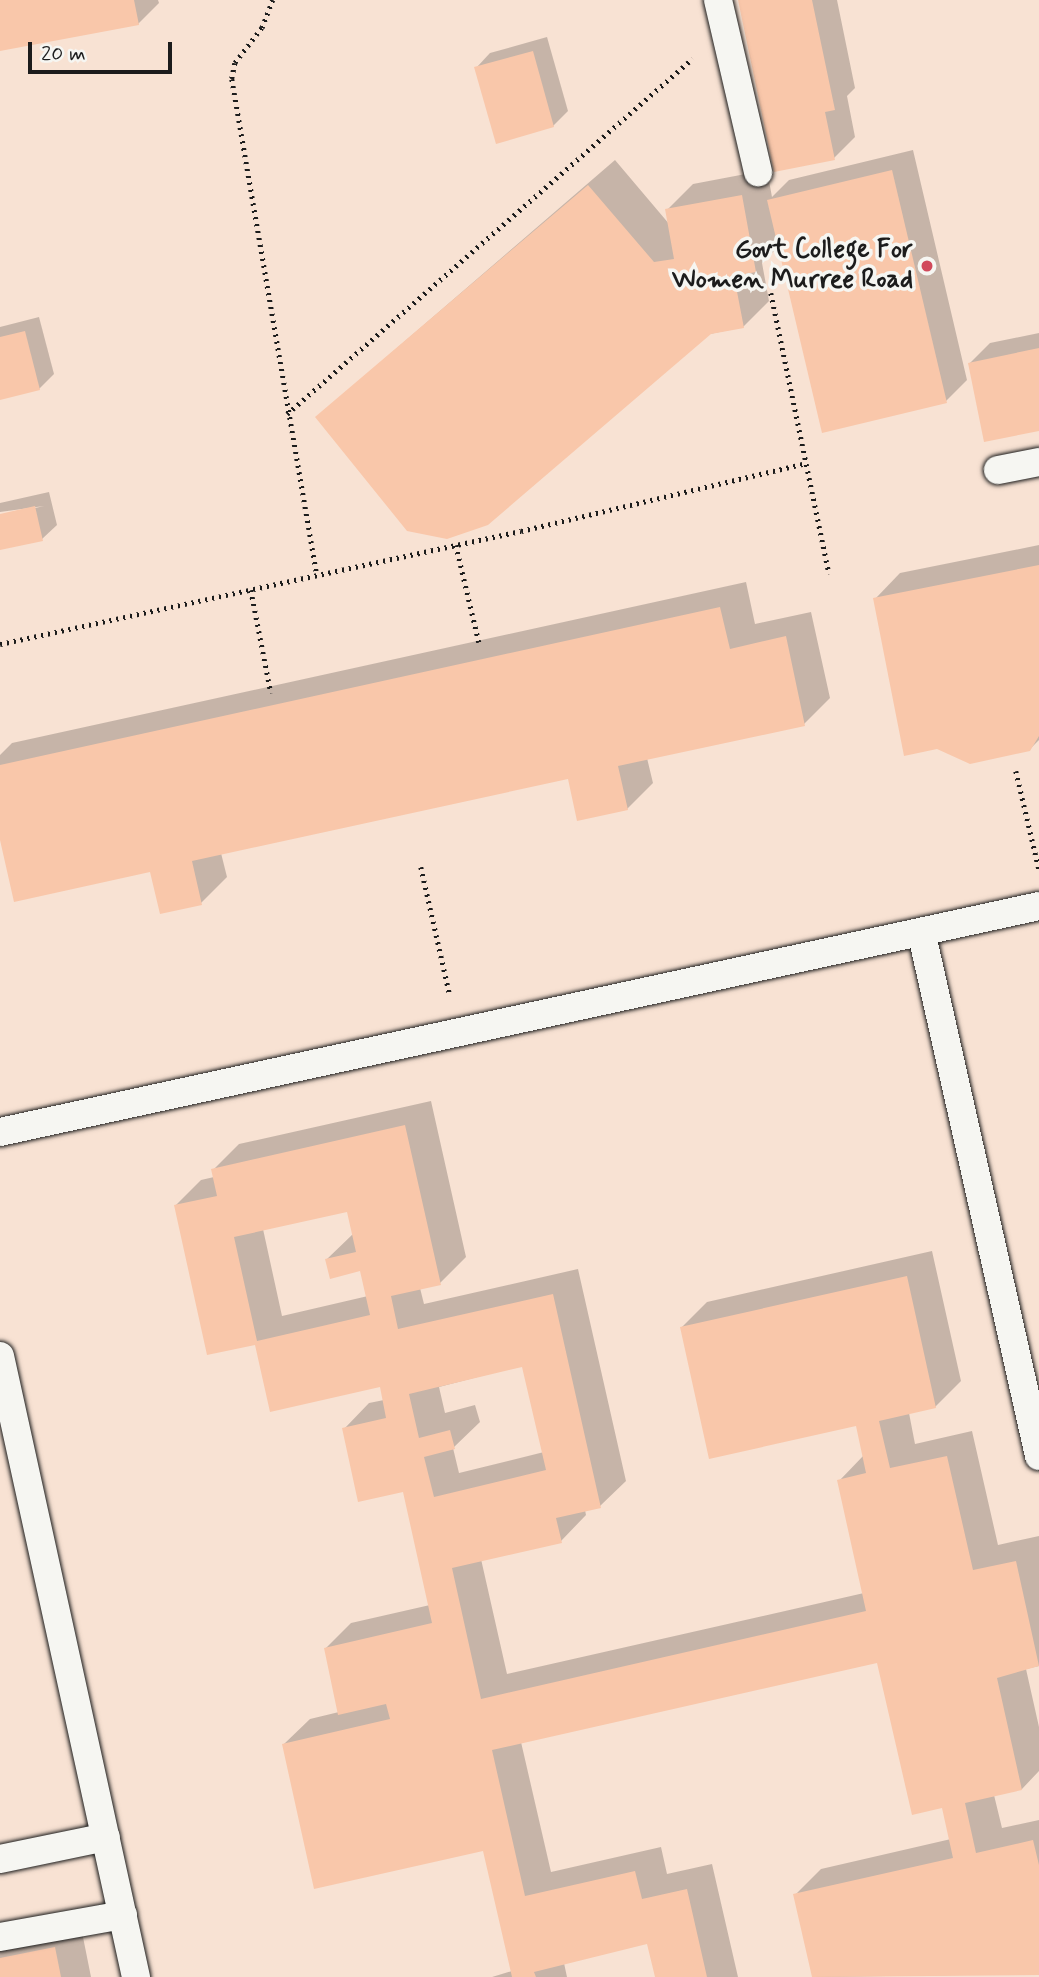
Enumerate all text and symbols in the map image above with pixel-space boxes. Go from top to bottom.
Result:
scale bar [32,28,175,72]
text: 20 m [41,40,86,68]
place label: Govt College For Women Murree Road [673,235,913,296]
marker: Govt College For Women Murree Road [919,258,935,274]

